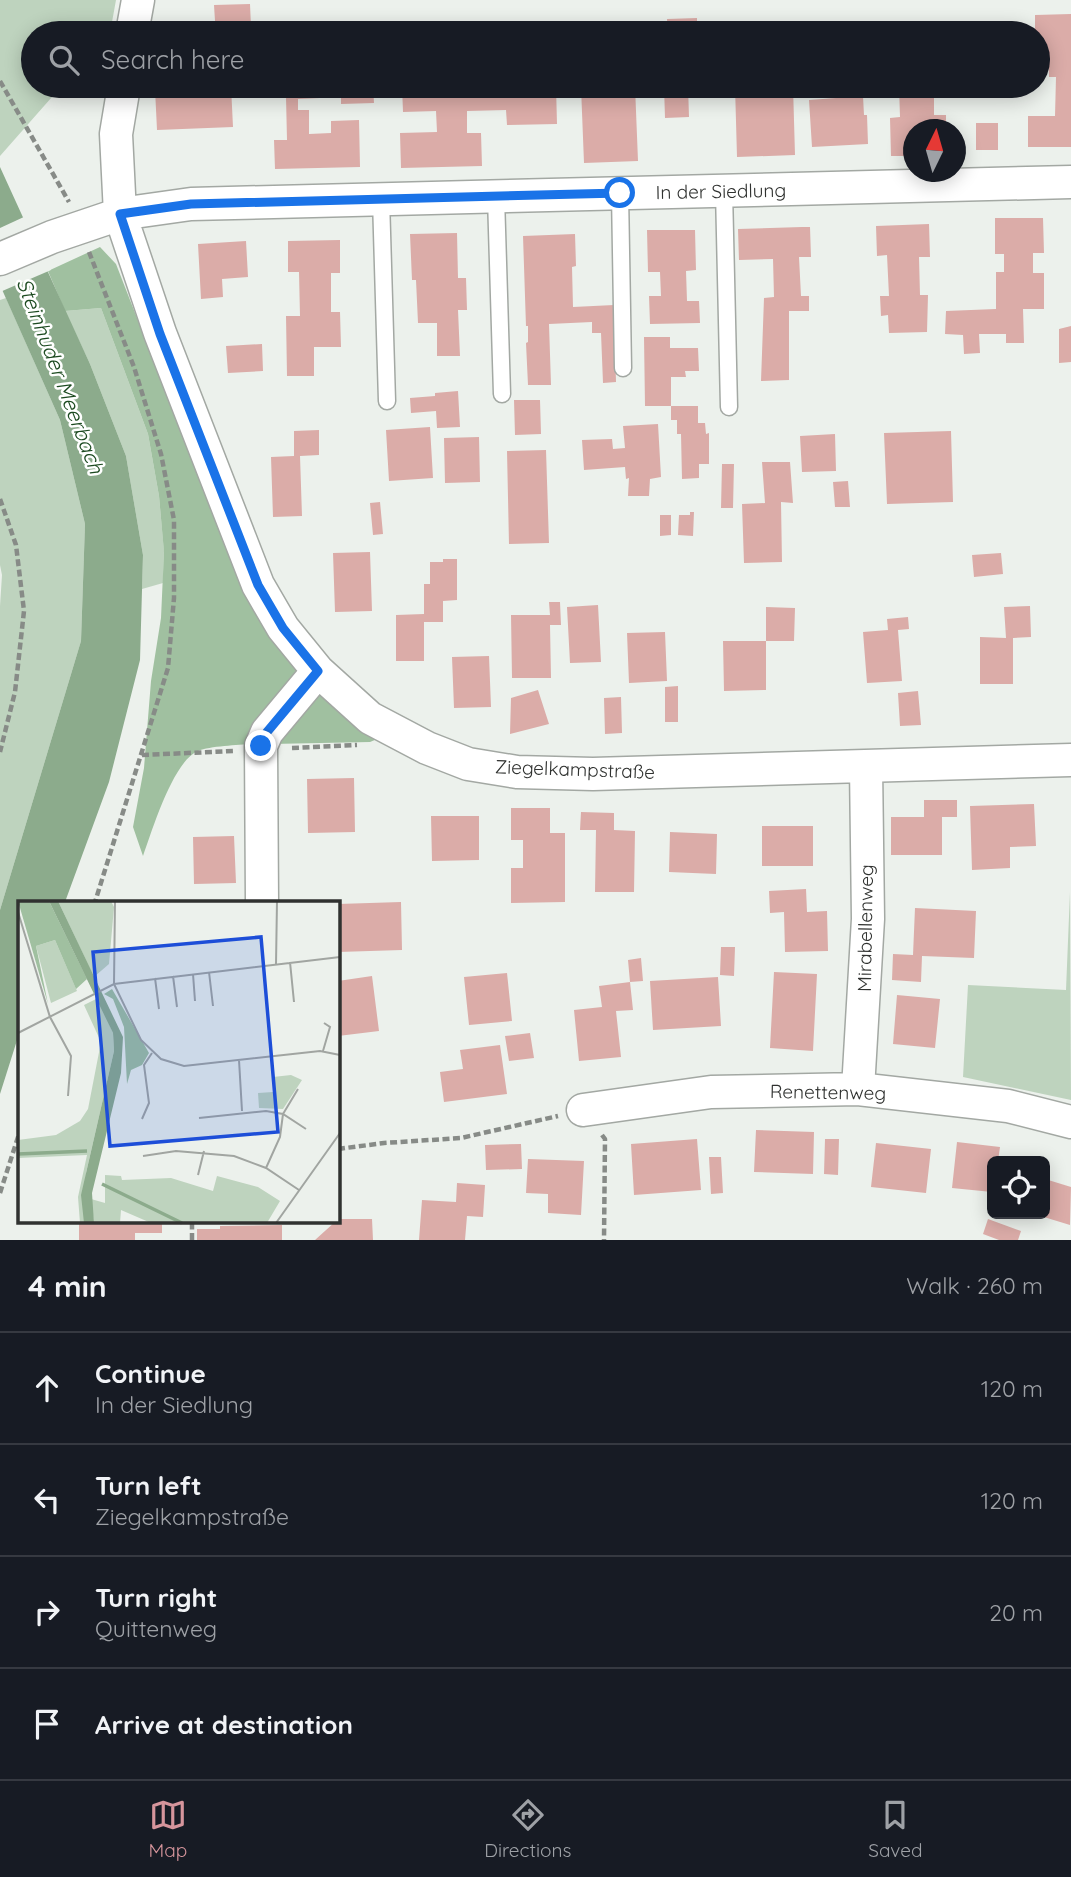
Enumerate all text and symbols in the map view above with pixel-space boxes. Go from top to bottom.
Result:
search box [21,21,1050,98]
icon: search [45,41,83,79]
text: Search here [101,43,245,76]
north arrow [903,119,966,182]
route start [604,177,635,208]
street label: In der Siedlung [656,178,786,204]
water label: Steinhuder Meerbach [12,274,111,478]
route end [245,730,276,761]
street label: Ziegelkampstraße [495,754,655,784]
street label: Mirabellenweg [852,864,878,992]
inset map [18,901,340,1223]
street label: Renettenweg [770,1079,886,1105]
map controls [987,1156,1050,1219]
button: locate [987,1156,1050,1219]
text: 4 min [28,1267,107,1305]
text: Walk · 260 m [906,1271,1043,1300]
text: Continue [95,1357,206,1390]
icon: ahead [28,1369,66,1407]
text: 120 m [981,1374,1043,1403]
text: In der Siedlung [95,1390,253,1419]
text: Turn left [95,1469,202,1502]
icon: left [28,1481,66,1519]
text: 120 m [981,1486,1043,1515]
text: Ziegelkampstraße [95,1502,289,1531]
text: Turn right [95,1581,217,1614]
icon: right [28,1593,66,1631]
text: 20 m [989,1598,1043,1627]
text: Quittenweg [95,1614,217,1643]
icon: arrive [28,1705,66,1743]
text: Arrive at destination [95,1708,353,1741]
tab: Map [149,1796,187,1862]
tab: Directions [484,1796,571,1862]
tab: Saved [868,1796,923,1862]

